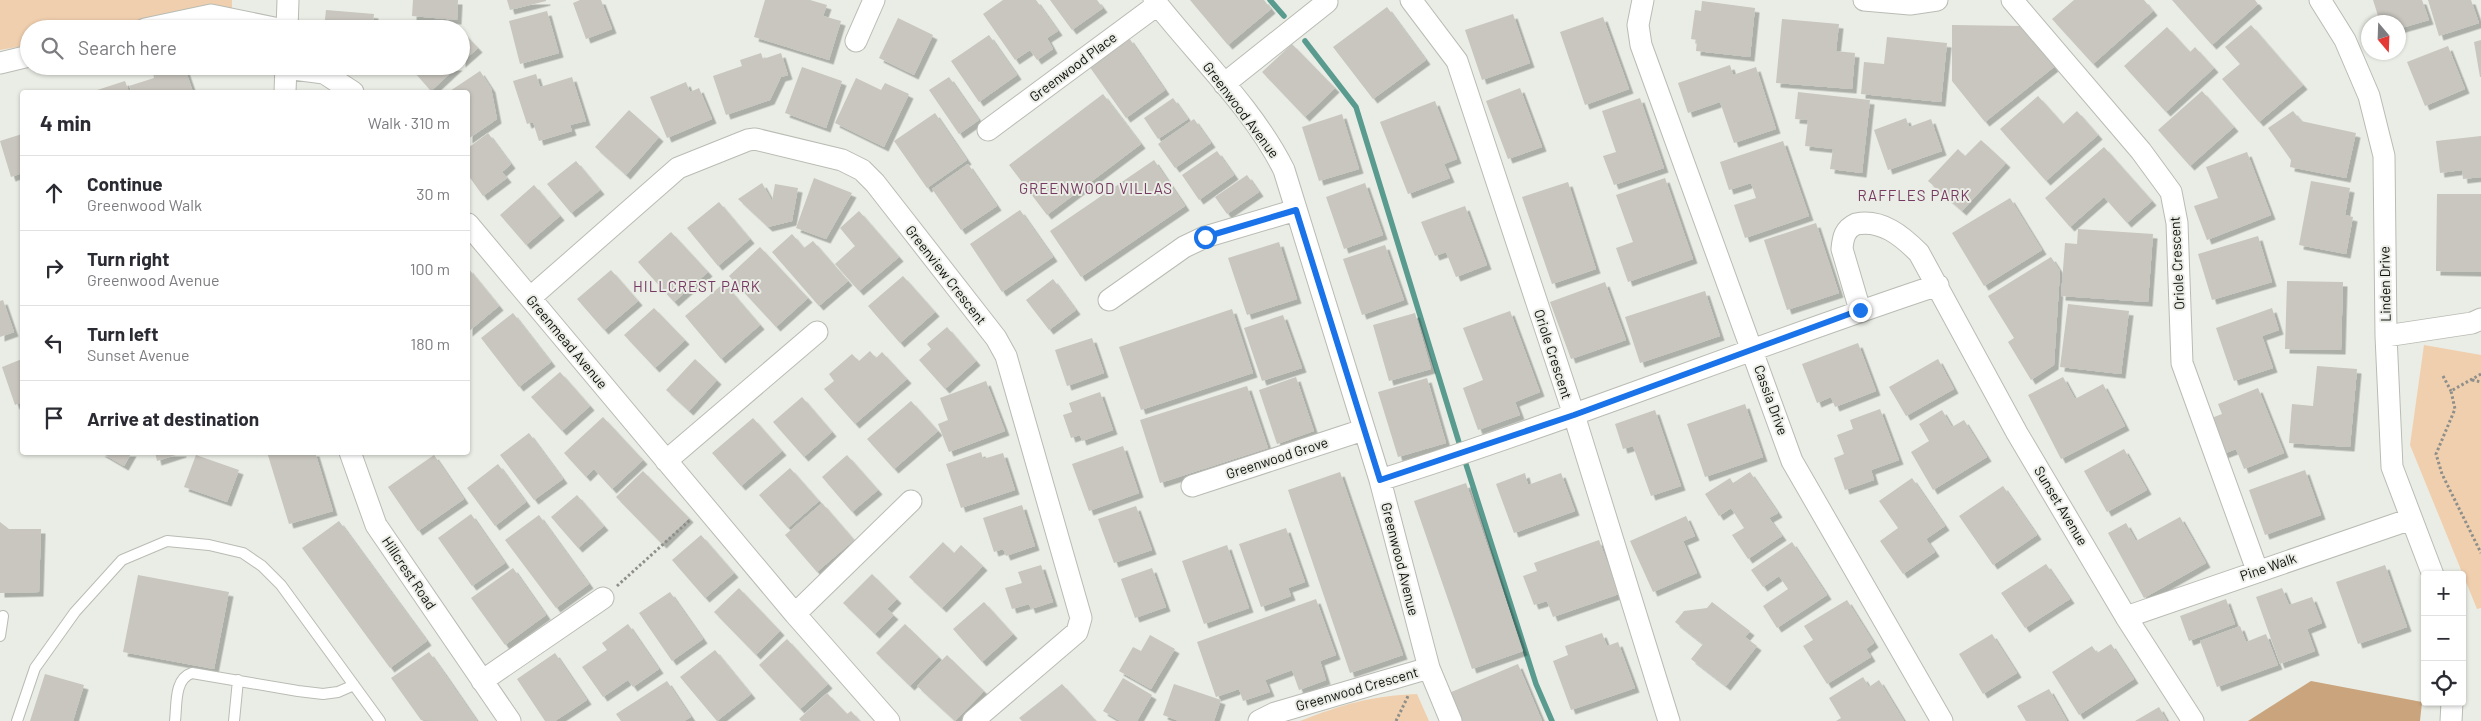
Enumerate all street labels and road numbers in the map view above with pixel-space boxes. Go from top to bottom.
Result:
street label: Greenwood Place [1026,28,1120,105]
street label: Greenwood Avenue [1200,58,1283,161]
street label: Oriole Crescent [2166,216,2187,310]
street label: Greenview Crescent [902,222,990,328]
street label: Linden Drive [2375,246,2394,322]
street label: Greenmead Avenue [523,291,612,392]
street label: Oriole Crescent [1531,307,1576,401]
street label: Cassia Drive [1751,362,1792,437]
street label: Greenwood Grove [1224,433,1330,482]
street label: Sunset Avenue [2031,463,2092,549]
street label: Greenwood Avenue [1378,501,1423,617]
street label: Hillcrest Road [379,533,440,612]
street label: Pine Walk [2237,549,2298,584]
street label: Greenwood Crescent [1294,663,1420,714]

